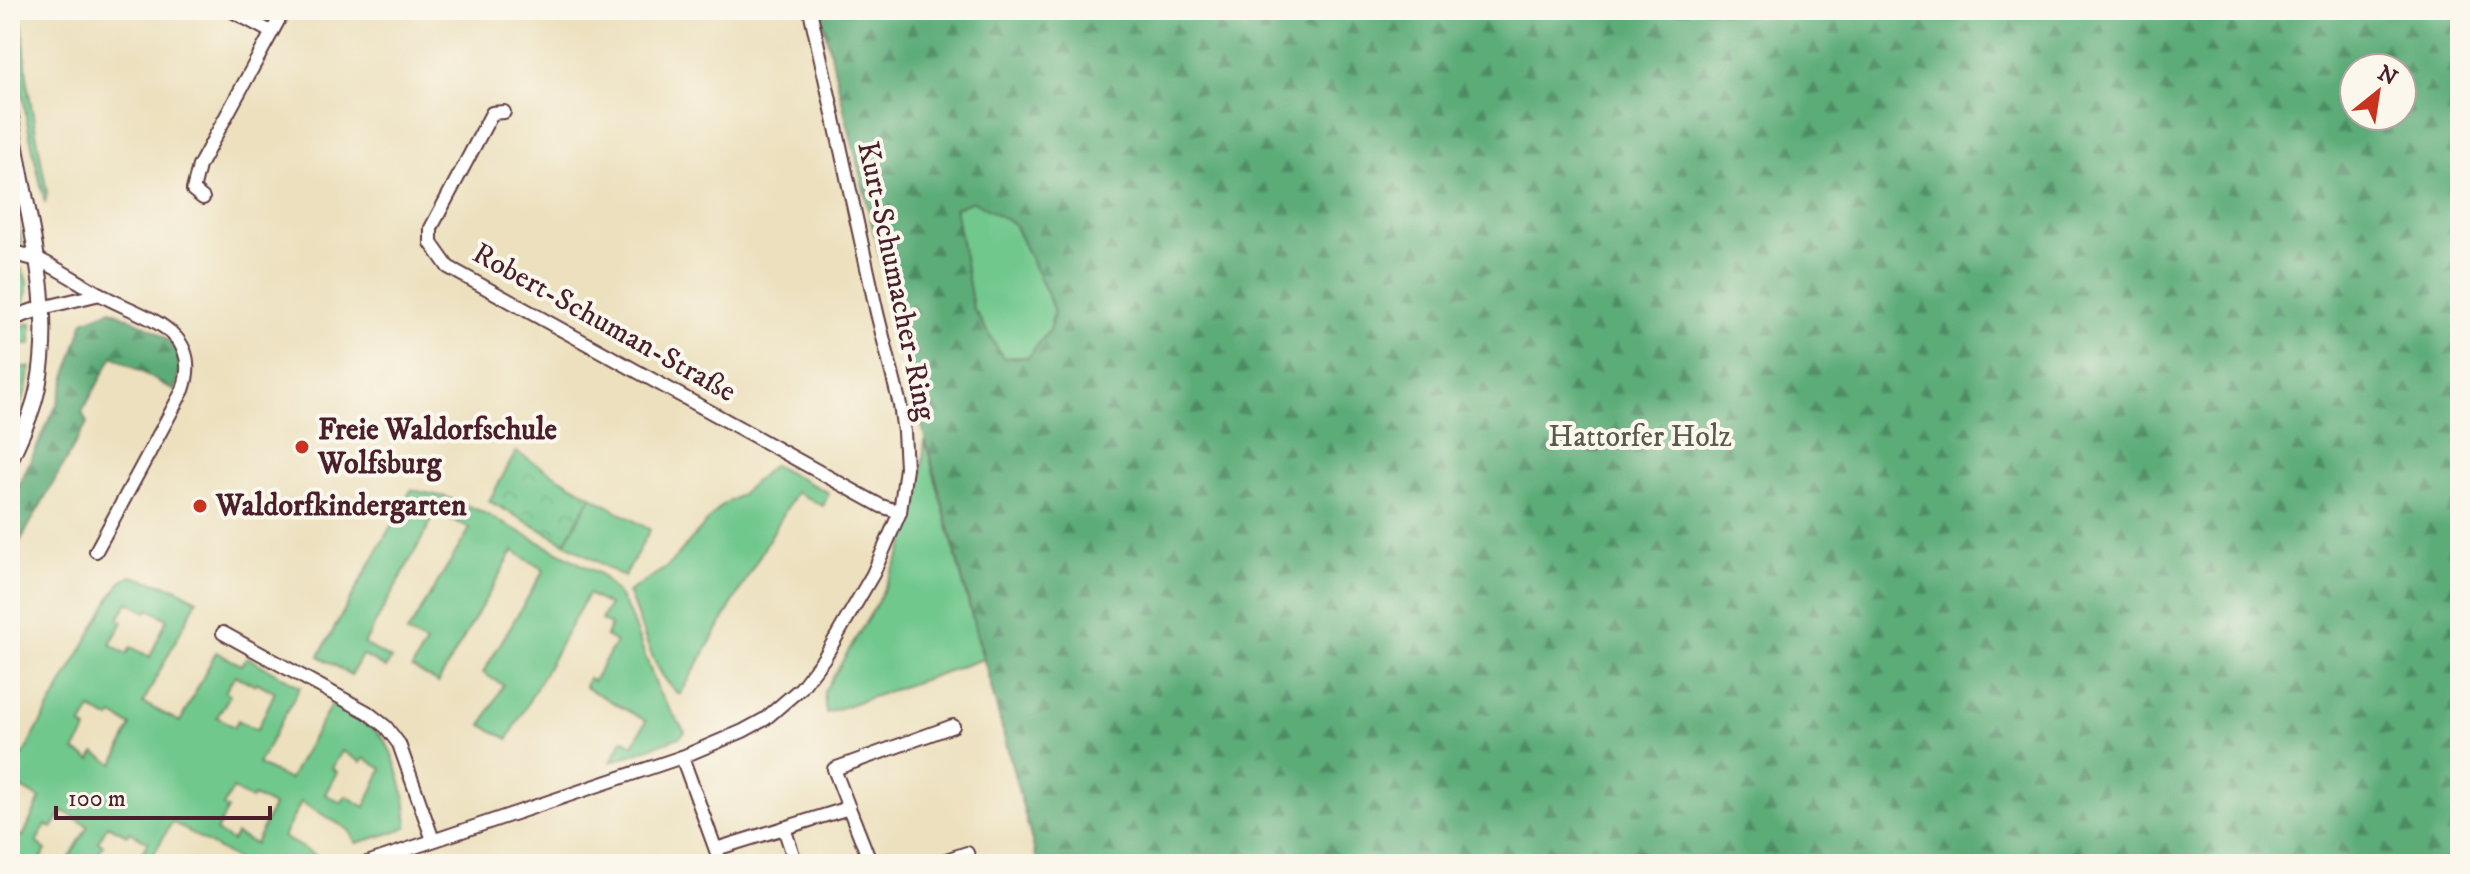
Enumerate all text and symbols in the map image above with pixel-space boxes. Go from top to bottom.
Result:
north arrow [2338,52,2418,132]
text: N [2373,60,2402,92]
street label: Kurt-Schumacher-Ring [848,138,944,424]
street label: Robert-Schuman-Straße [466,235,742,411]
place label: Freie Waldorfschule Wolfsburg [317,412,558,483]
park label: Hattorfer Holz [1548,419,1732,456]
marker: Freie Waldorfschule Wolfsburg [293,438,311,456]
place label: Waldorfkindergarten [215,488,467,525]
marker: Waldorfkindergarten [191,497,209,515]
scale bar [56,770,270,820]
text: 100 m [68,784,126,814]

